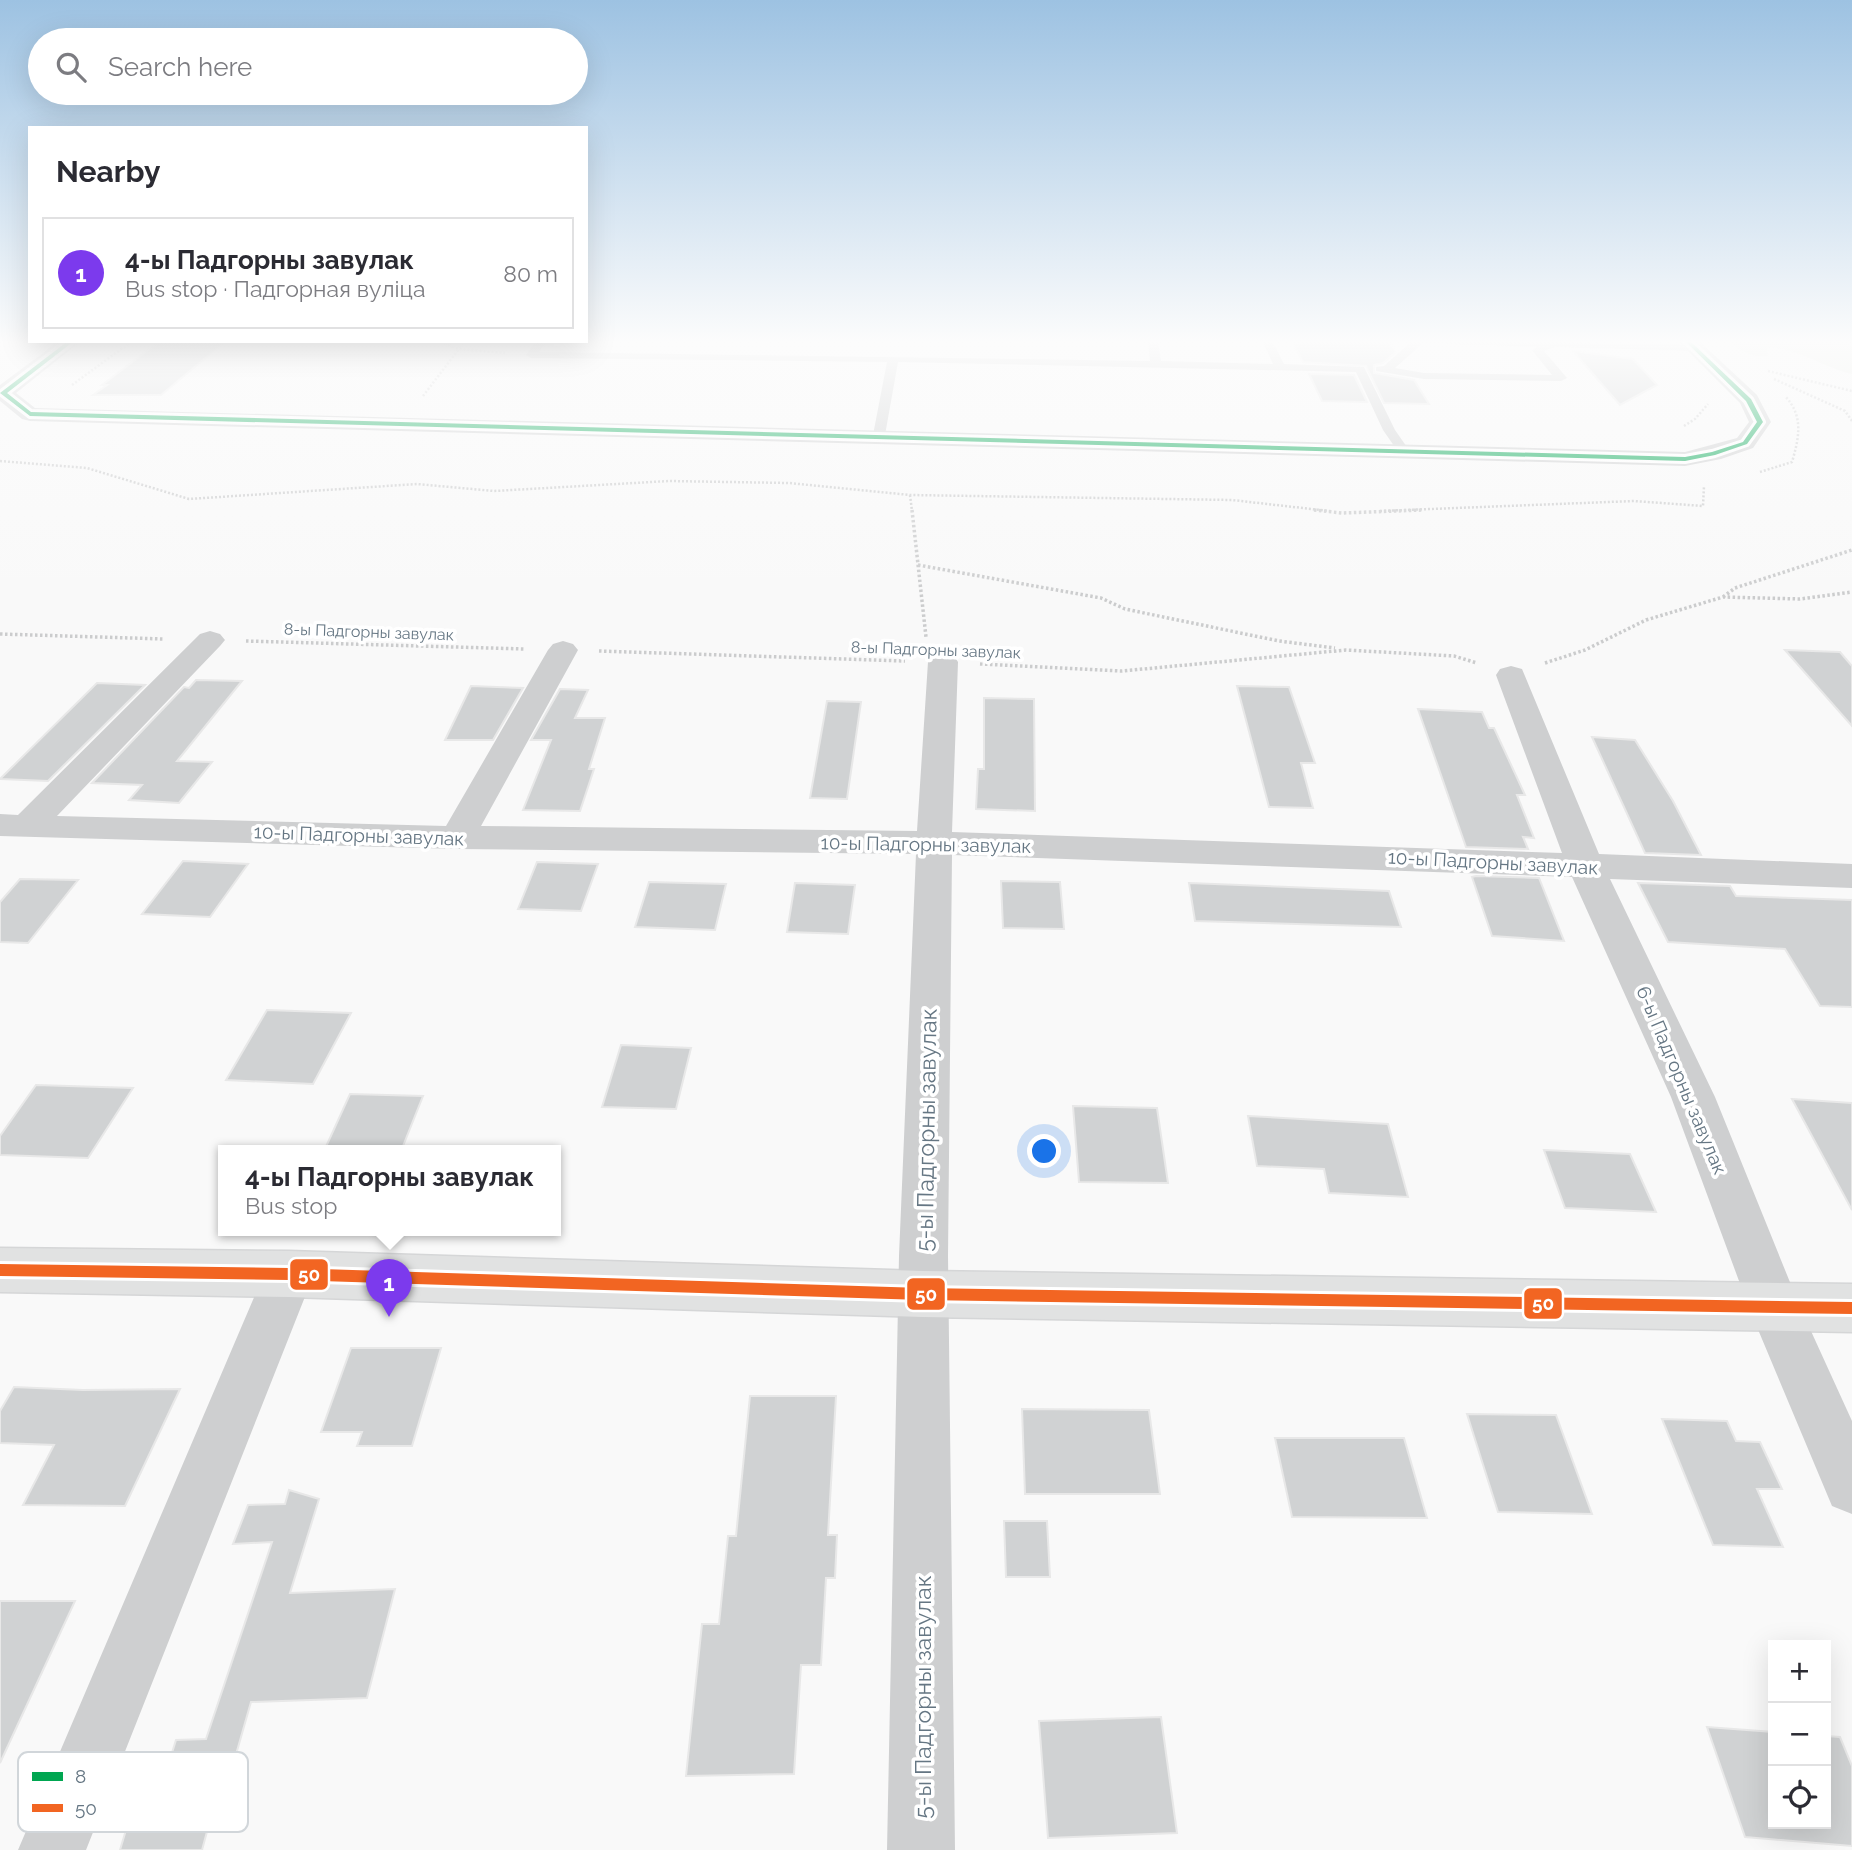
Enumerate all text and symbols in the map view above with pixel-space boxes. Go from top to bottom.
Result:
search box [28,28,588,105]
icon: search [52,48,90,86]
text: Search here [108,52,252,82]
text: Nearby [56,154,160,189]
text: 4-ы Падгорны завулак [125,245,414,275]
text: 1 [75,260,87,287]
text: 80 m [503,260,558,287]
text: Bus stop · Падгорная вуліца [125,275,425,302]
street label: 8-ы Падгорны завулак [284,620,454,644]
street label: 8-ы Падгорны завулак [851,638,1021,662]
street label: 10-ы Падгорны завулак [253,820,465,850]
street label: 10-ы Падгорны завулак [821,831,1032,857]
street label: 10-ы Падгорны завулак [1387,846,1599,879]
street label: 6-ы Падгорны завулак [1632,983,1732,1178]
street label: 5-ы Падгорны завулак [910,1008,942,1252]
your location [1027,1134,1061,1168]
popup [218,1145,561,1236]
text: 4-ы Падгорны завулак [245,1162,534,1192]
text: Bus stop [245,1192,337,1219]
line badge: 50 [289,1258,329,1291]
pin: 1 [366,1259,412,1317]
text: 50 [298,1263,320,1285]
line badge: 50 [906,1277,946,1311]
text: 50 [915,1283,937,1305]
line badge: 50 [1523,1287,1563,1320]
text: 50 [1532,1292,1554,1314]
street label: 5-ы Падгорны завулак [909,1575,936,1819]
map controls [1768,1640,1831,1829]
button: + [1768,1640,1831,1703]
button: − [1768,1703,1831,1766]
legend [18,1752,248,1832]
text: 8 [75,1765,86,1787]
button: locate [1768,1766,1831,1829]
text: 50 [75,1797,97,1819]

